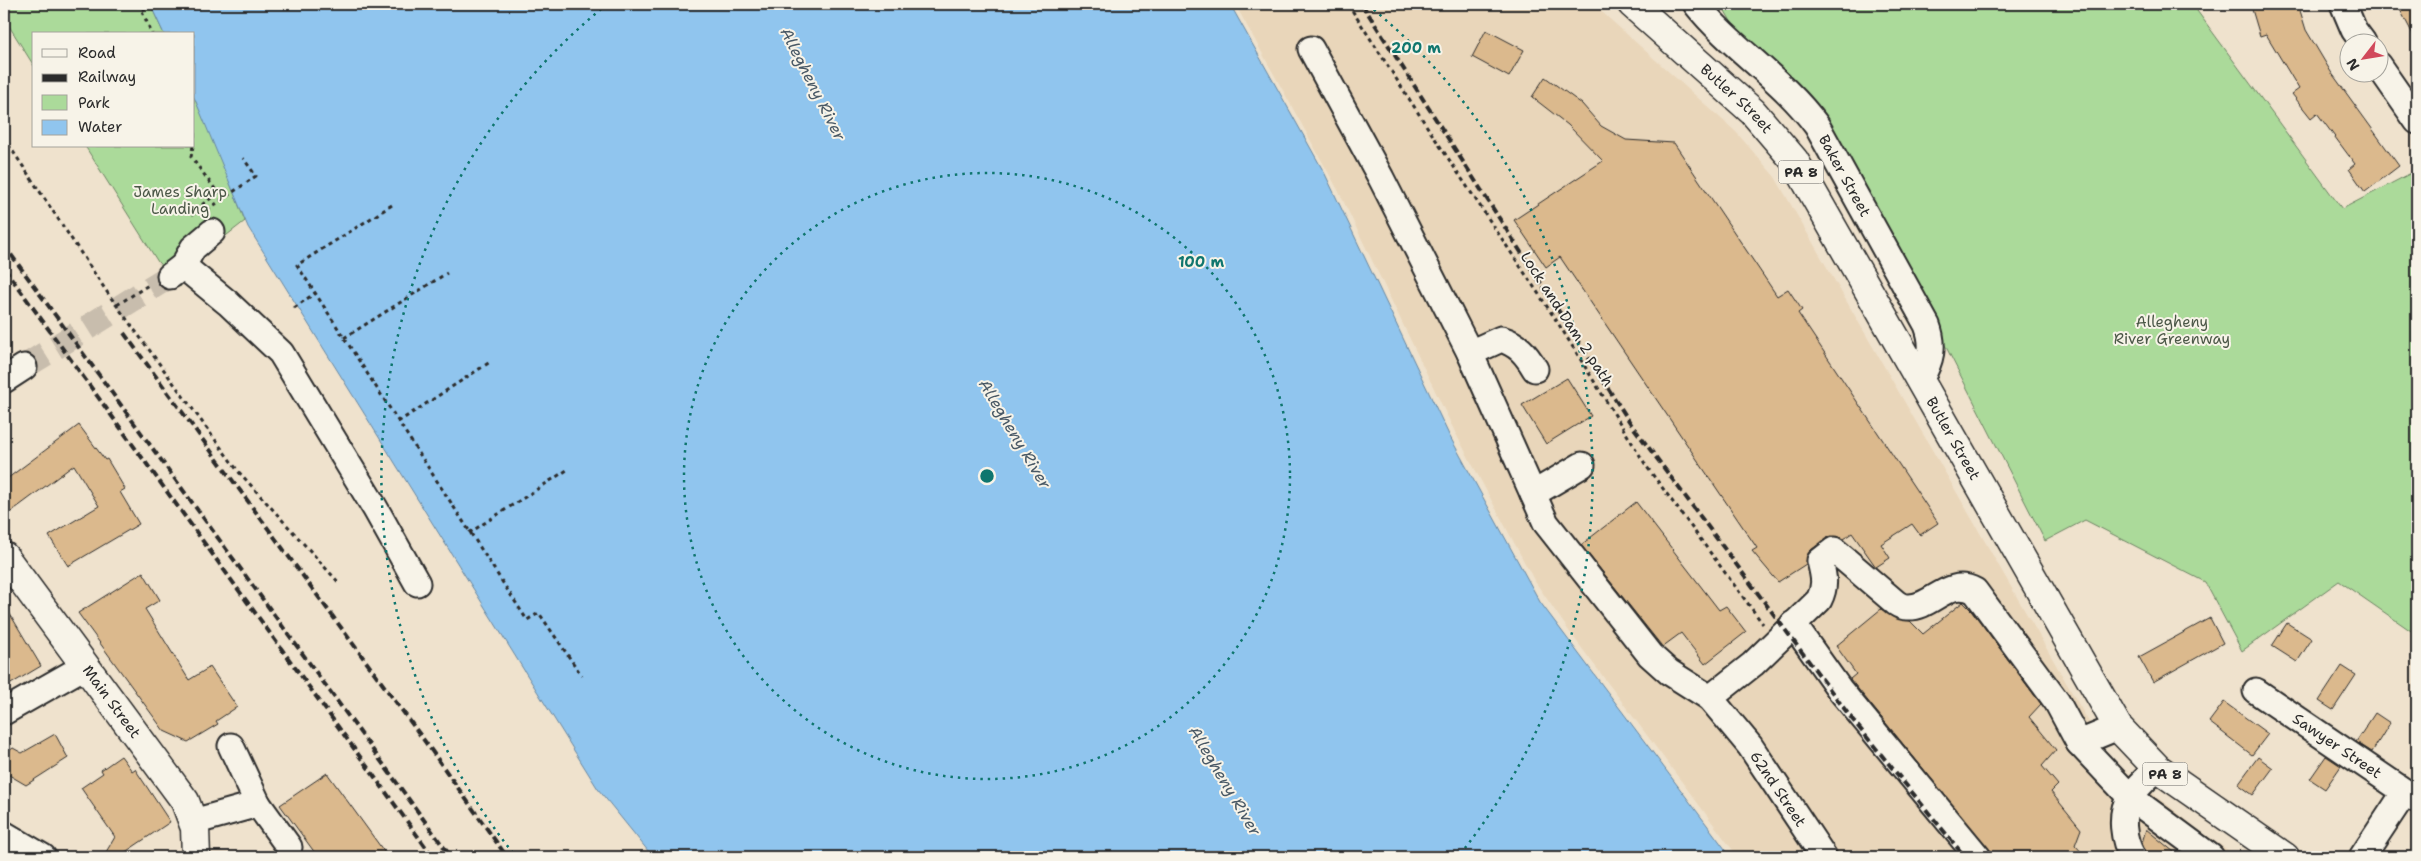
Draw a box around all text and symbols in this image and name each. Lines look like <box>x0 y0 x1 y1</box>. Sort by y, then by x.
water label: Allegheny River <box>775 24 851 144</box>
legend <box>32 32 195 148</box>
north arrow <box>2338 32 2388 82</box>
text: 200 m <box>1391 38 1441 58</box>
text: Road <box>78 43 116 63</box>
text: N <box>2342 55 2363 74</box>
street label: Butler Street <box>1696 60 1777 138</box>
text: Railway <box>78 67 136 87</box>
text: Park <box>78 93 110 113</box>
text: Water <box>78 117 122 137</box>
street label: Baker Street <box>1814 131 1875 220</box>
road number: PA 8 <box>1778 160 1824 183</box>
park label: James Sharp Landing <box>133 182 227 219</box>
street label: Lock and Dam 2 path <box>1516 248 1618 390</box>
text: 100 m <box>1178 252 1224 272</box>
park label: Allegheny River Greenway <box>2114 312 2230 349</box>
water label: Allegheny River <box>974 375 1056 493</box>
street label: Butler Street <box>1921 393 1985 484</box>
centre of rings <box>978 467 996 485</box>
street label: Main Street <box>78 661 145 742</box>
street label: Sawyer Street <box>2289 709 2386 783</box>
water label: Allegheny River <box>1184 722 1266 840</box>
street label: 62nd Street <box>1745 747 1811 831</box>
road number: PA 8 <box>2142 762 2188 786</box>

